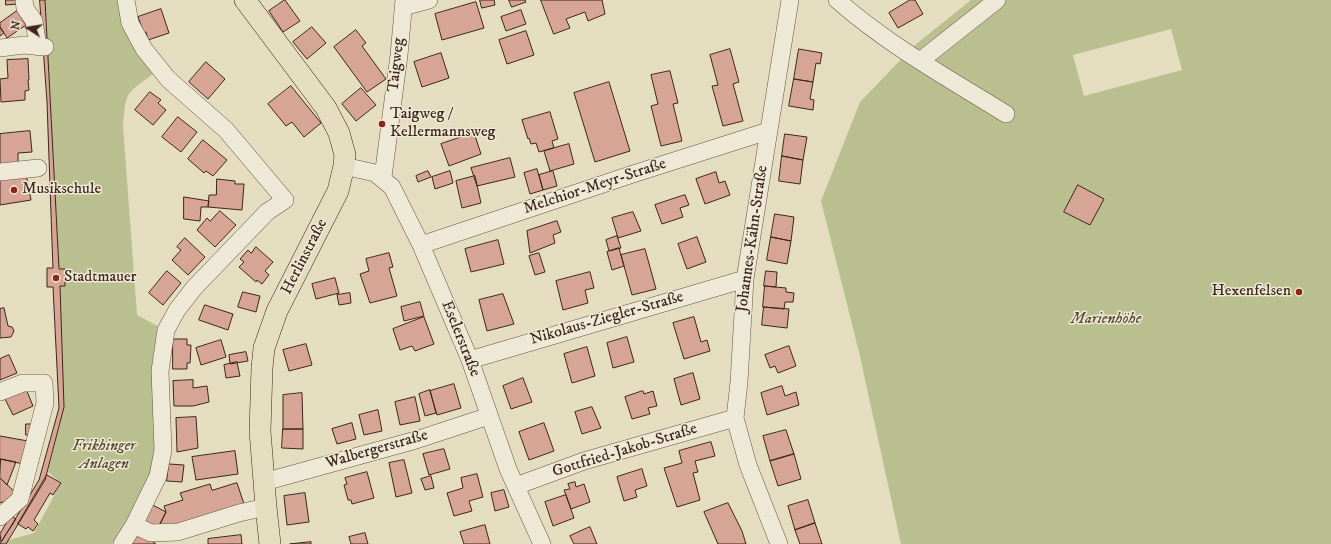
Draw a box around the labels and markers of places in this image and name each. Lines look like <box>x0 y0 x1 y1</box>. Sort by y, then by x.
place label: Taigweg / Kellermannsweg <box>390 105 495 143</box>
marker: Taigweg / Kellermannsweg <box>377 119 387 129</box>
place label: Musikschule <box>22 180 101 200</box>
marker: Musikschule <box>9 185 19 195</box>
place label: Stadtmauer <box>64 268 137 288</box>
marker: Stadtmauer <box>51 273 61 283</box>
place label: Hexenfelsen <box>1212 282 1291 302</box>
marker: Hexenfelsen <box>1294 287 1304 297</box>

